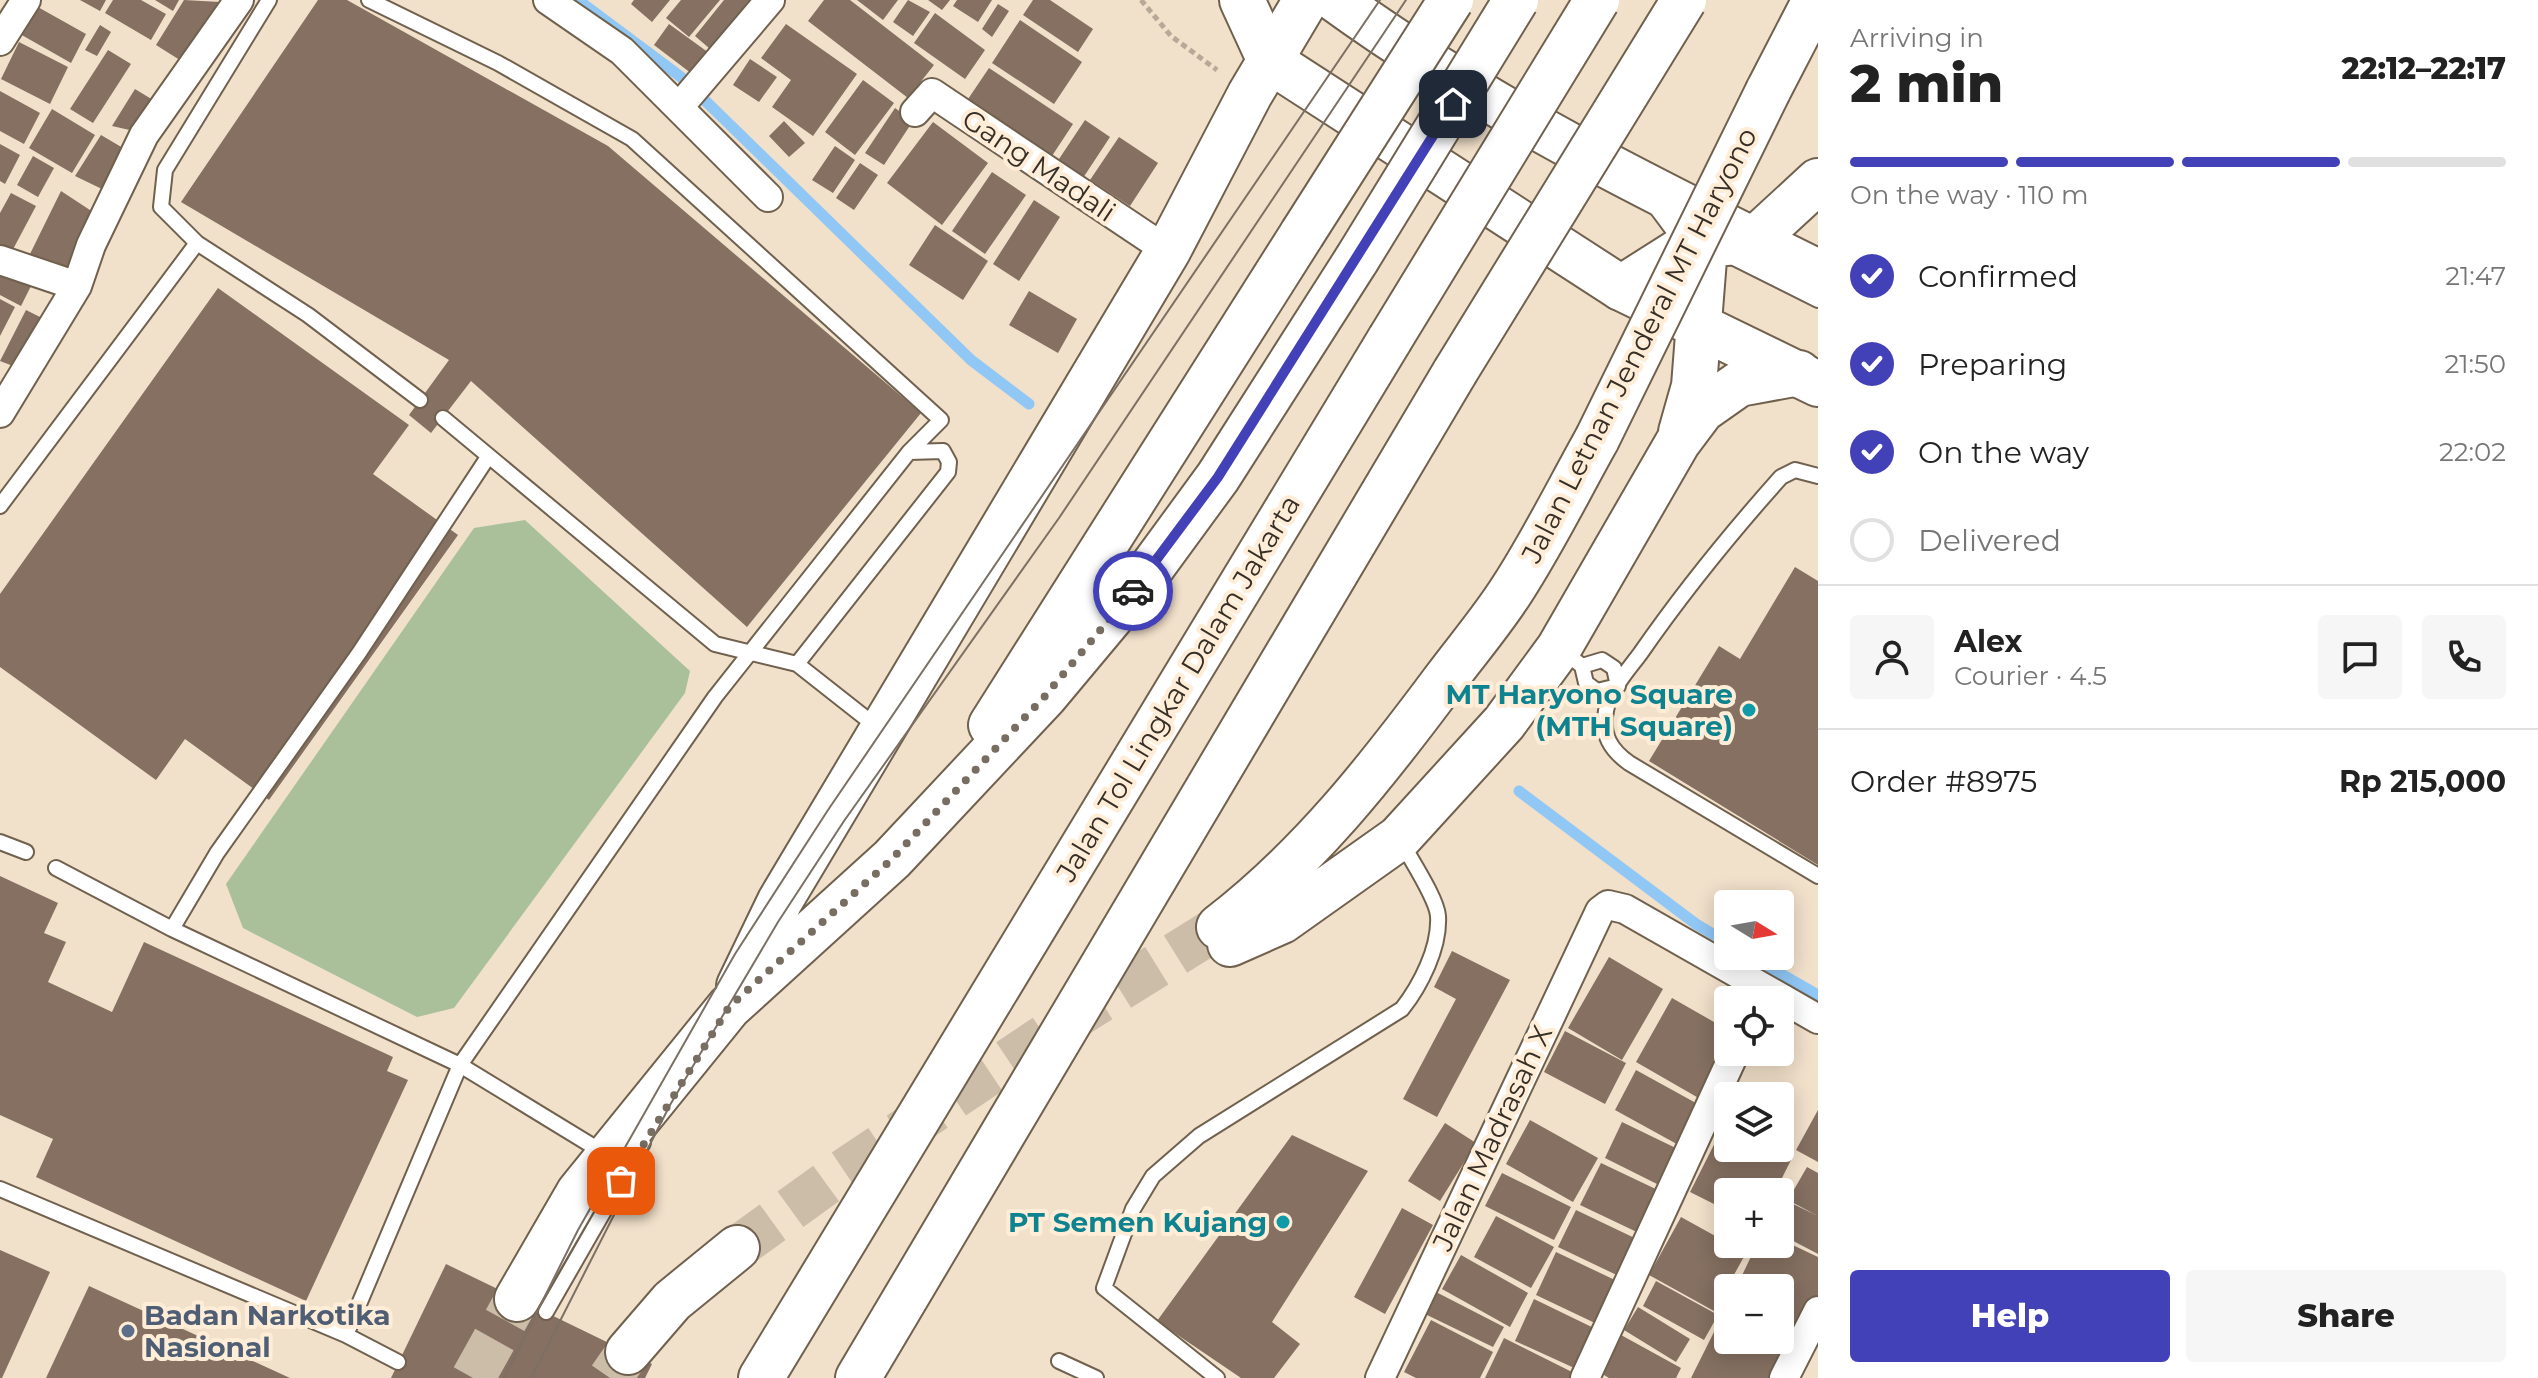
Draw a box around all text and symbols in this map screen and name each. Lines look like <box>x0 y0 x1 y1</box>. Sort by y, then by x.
text: Arriving in <box>1850 22 1984 54</box>
text: 22:12–22:17 <box>2342 50 2506 87</box>
text: 2 min <box>1850 52 2003 115</box>
pin <box>1419 70 1487 138</box>
icon: home <box>1431 82 1475 126</box>
street label: Gang Madali <box>956 101 1122 229</box>
street label: Jalan Letnan Jenderal MT Haryono <box>1514 122 1764 569</box>
text: On the way · 110 m <box>1850 179 2089 211</box>
icon: check <box>1850 254 1894 298</box>
text: Confirmed <box>1918 258 2078 295</box>
text: 21:47 <box>2445 260 2506 292</box>
icon: check <box>1850 342 1894 386</box>
text: Preparing <box>1918 346 2067 383</box>
text: 21:50 <box>2444 348 2506 380</box>
icon: check <box>1850 430 1894 474</box>
text: On the way <box>1918 434 2089 471</box>
text: 22:02 <box>2439 436 2506 468</box>
street label: Jalan Tol Lingkar Dalam Jakarta <box>1048 489 1307 888</box>
text: Delivered <box>1918 522 2061 559</box>
courier <box>1093 551 1173 631</box>
icon: car <box>1111 569 1155 613</box>
button: person <box>1850 615 1934 699</box>
button: chat <box>2318 615 2402 699</box>
button: phone <box>2422 615 2506 699</box>
text: Alex <box>1954 623 2022 660</box>
text: Courier · 4.5 <box>1954 660 2107 692</box>
place label: MT Haryono Square (MTH Square) <box>1445 677 1733 743</box>
marker: MT Haryono Square (MTH Square) <box>1740 701 1758 719</box>
text: Order #8975 <box>1850 763 2037 800</box>
text: Rp 215,000 <box>2339 763 2506 800</box>
north arrow <box>1714 890 1794 970</box>
map controls <box>1714 890 1794 1354</box>
button: locate <box>1714 986 1794 1066</box>
street label: Jalan Madrasah X <box>1424 1020 1559 1257</box>
button: layers <box>1714 1082 1794 1162</box>
pin <box>587 1147 655 1215</box>
icon: bag <box>599 1159 643 1203</box>
button: + <box>1714 1178 1794 1258</box>
place label: PT Semen Kujang <box>1008 1205 1267 1239</box>
marker: PT Semen Kujang <box>1274 1213 1292 1231</box>
button: Help <box>1850 1270 2170 1362</box>
button: Share <box>2186 1270 2506 1362</box>
button: − <box>1714 1274 1794 1354</box>
place label: Badan Narkotika Nasional <box>144 1298 391 1364</box>
marker: Badan Narkotika Nasional <box>119 1322 137 1340</box>

